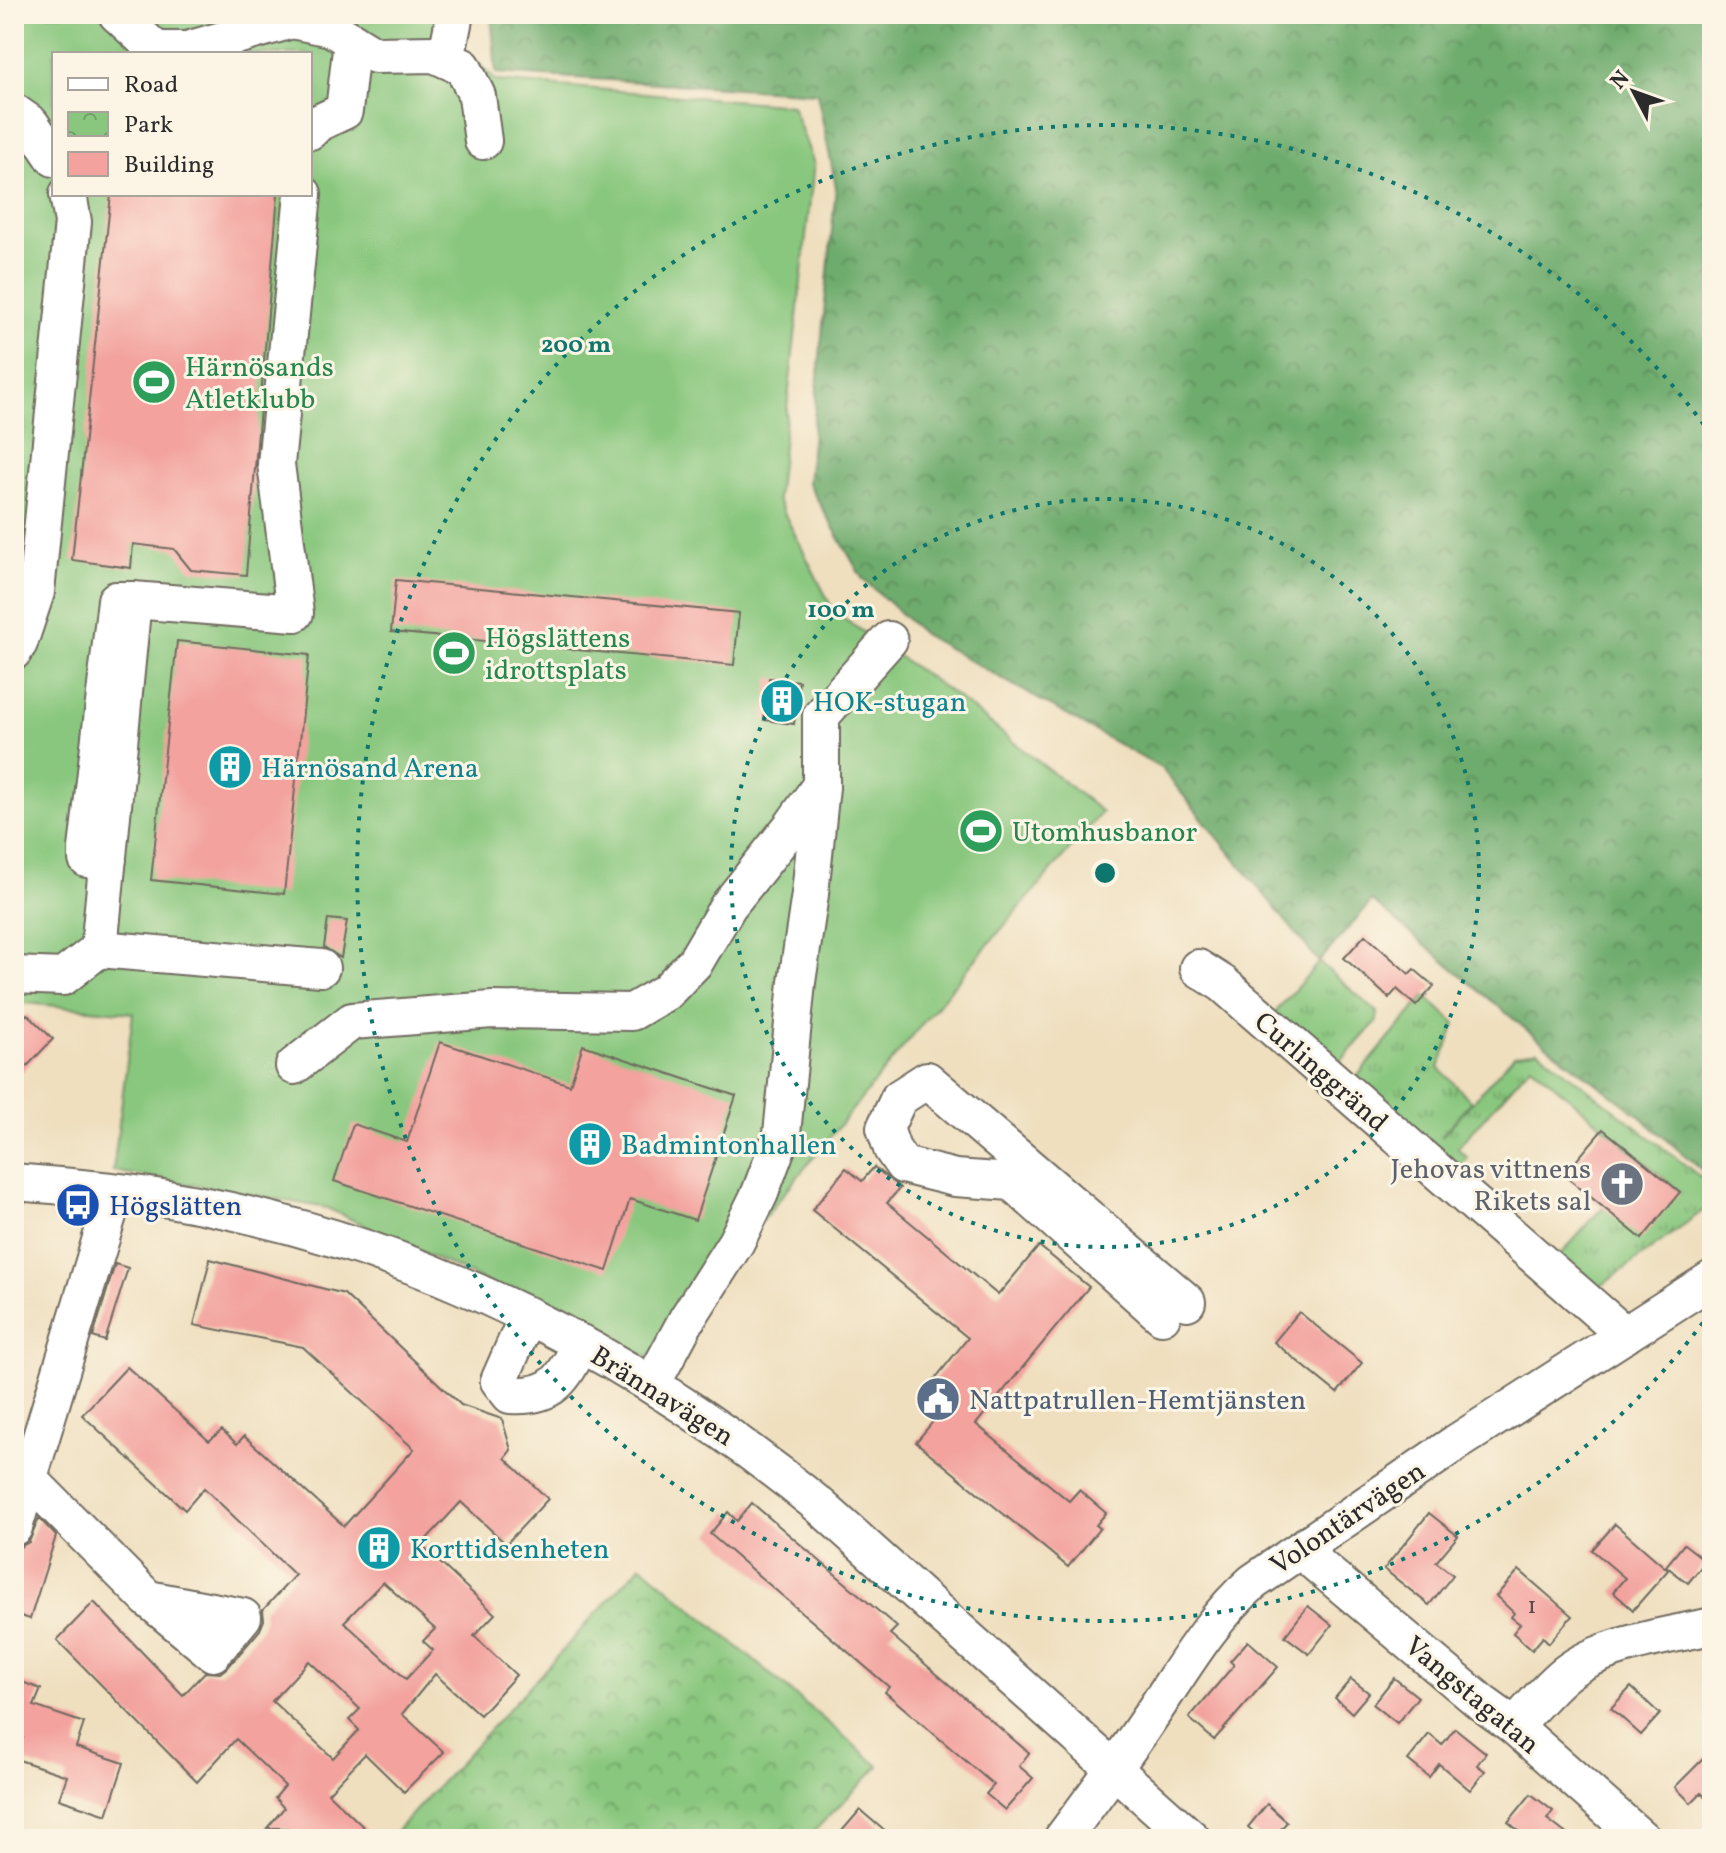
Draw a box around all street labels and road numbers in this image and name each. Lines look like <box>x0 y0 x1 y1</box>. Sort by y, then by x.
street label: Curlinggränd <box>1245 1004 1396 1142</box>
street label: Brännavägen <box>582 1337 741 1457</box>
street label: Volontärvägen <box>1263 1453 1434 1585</box>
street label: Vangstagatan <box>1395 1628 1547 1764</box>

